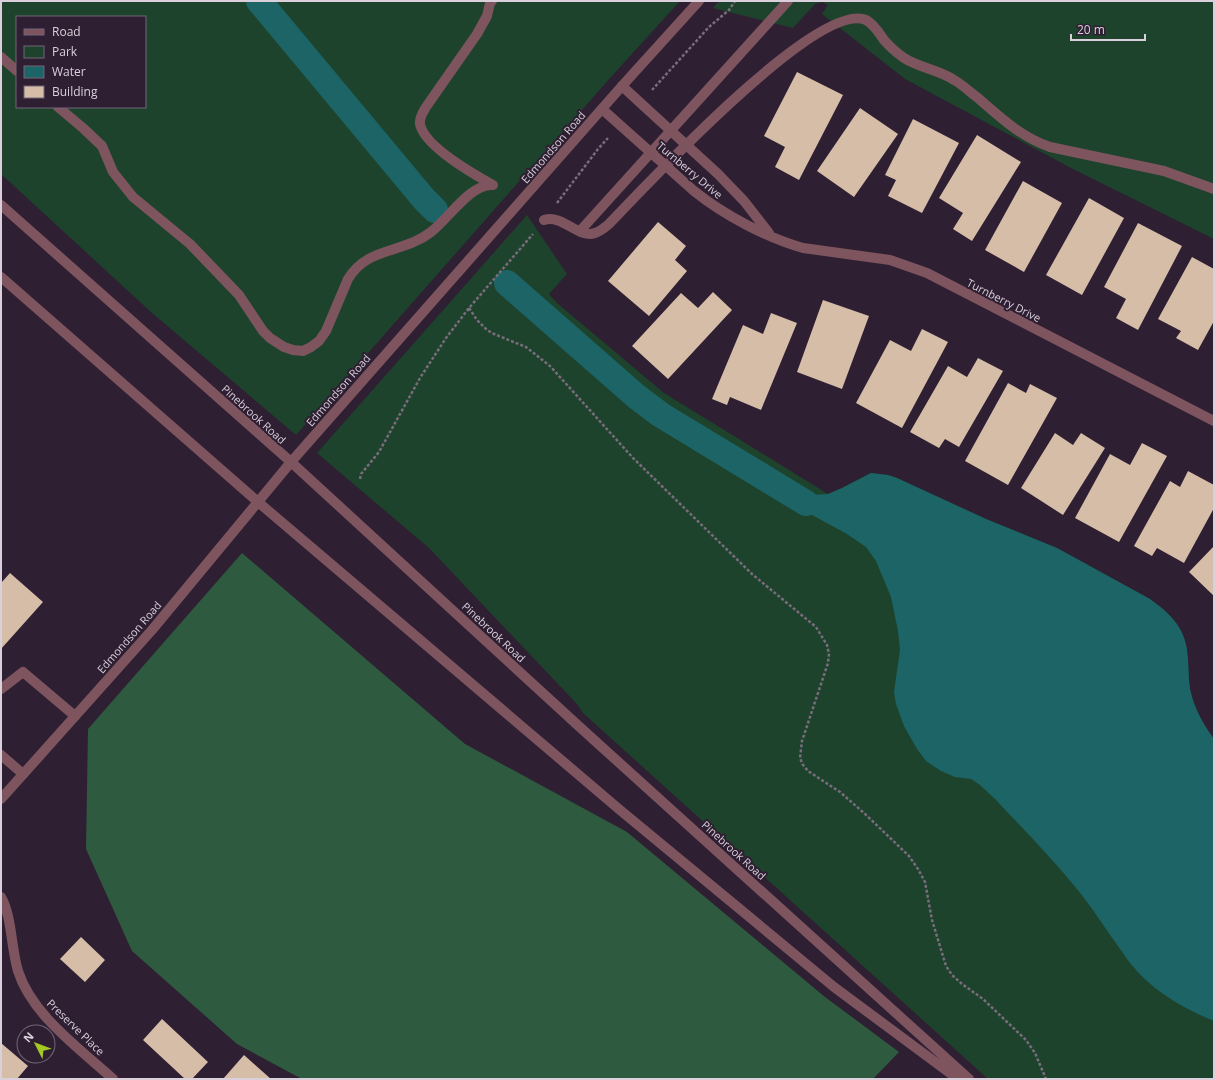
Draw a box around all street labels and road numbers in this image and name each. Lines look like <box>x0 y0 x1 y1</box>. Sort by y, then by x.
street label: Edmondson Road <box>518 108 588 186</box>
street label: Turnberry Drive <box>654 138 726 202</box>
street label: Turnberry Drive <box>964 275 1044 325</box>
street label: Edmondson Road <box>303 351 373 429</box>
street label: Pinebrook Road <box>219 381 289 447</box>
street label: Edmondson Road <box>94 598 164 676</box>
street label: Pinebrook Road <box>459 599 529 665</box>
street label: Pinebrook Road <box>699 817 769 883</box>
street label: Preserve Place <box>44 996 108 1058</box>

